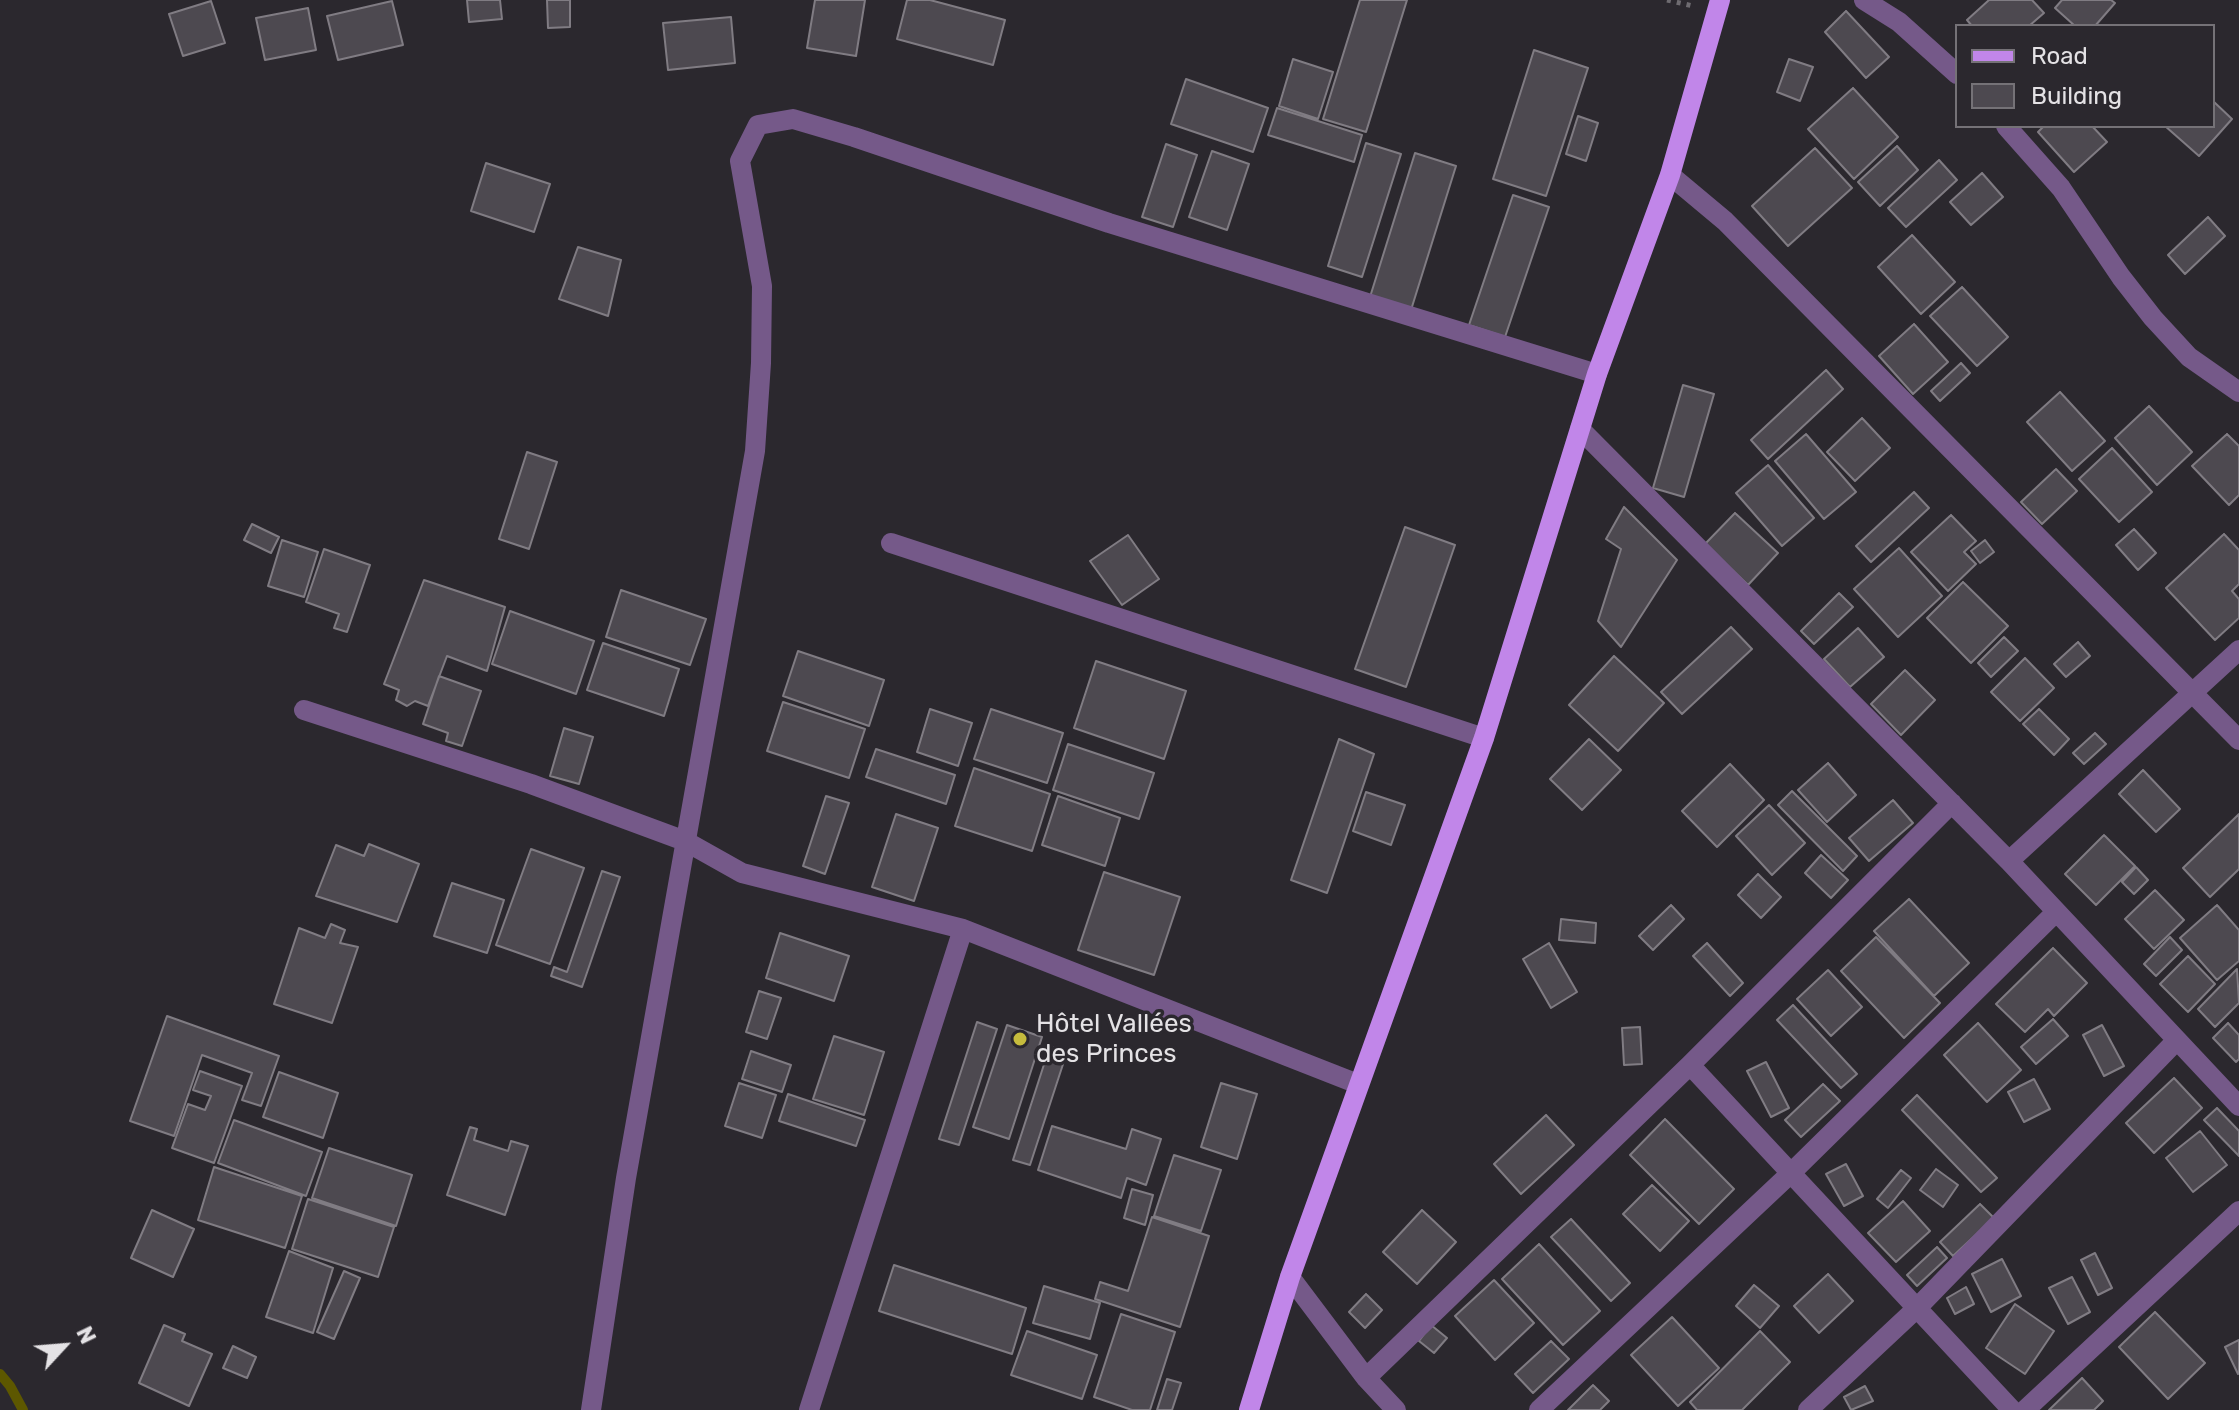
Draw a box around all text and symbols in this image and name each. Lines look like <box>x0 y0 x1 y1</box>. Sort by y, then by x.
legend <box>1955 24 2215 128</box>
text: Road <box>2031 42 2088 70</box>
text: Building <box>2031 82 2122 110</box>
place label: Hôtel Vallées des Princes <box>1036 1008 1192 1070</box>
marker: Hôtel Vallées des Princes <box>1011 1030 1029 1048</box>
north arrow <box>24 1306 104 1386</box>
text: N <box>70 1322 102 1348</box>

